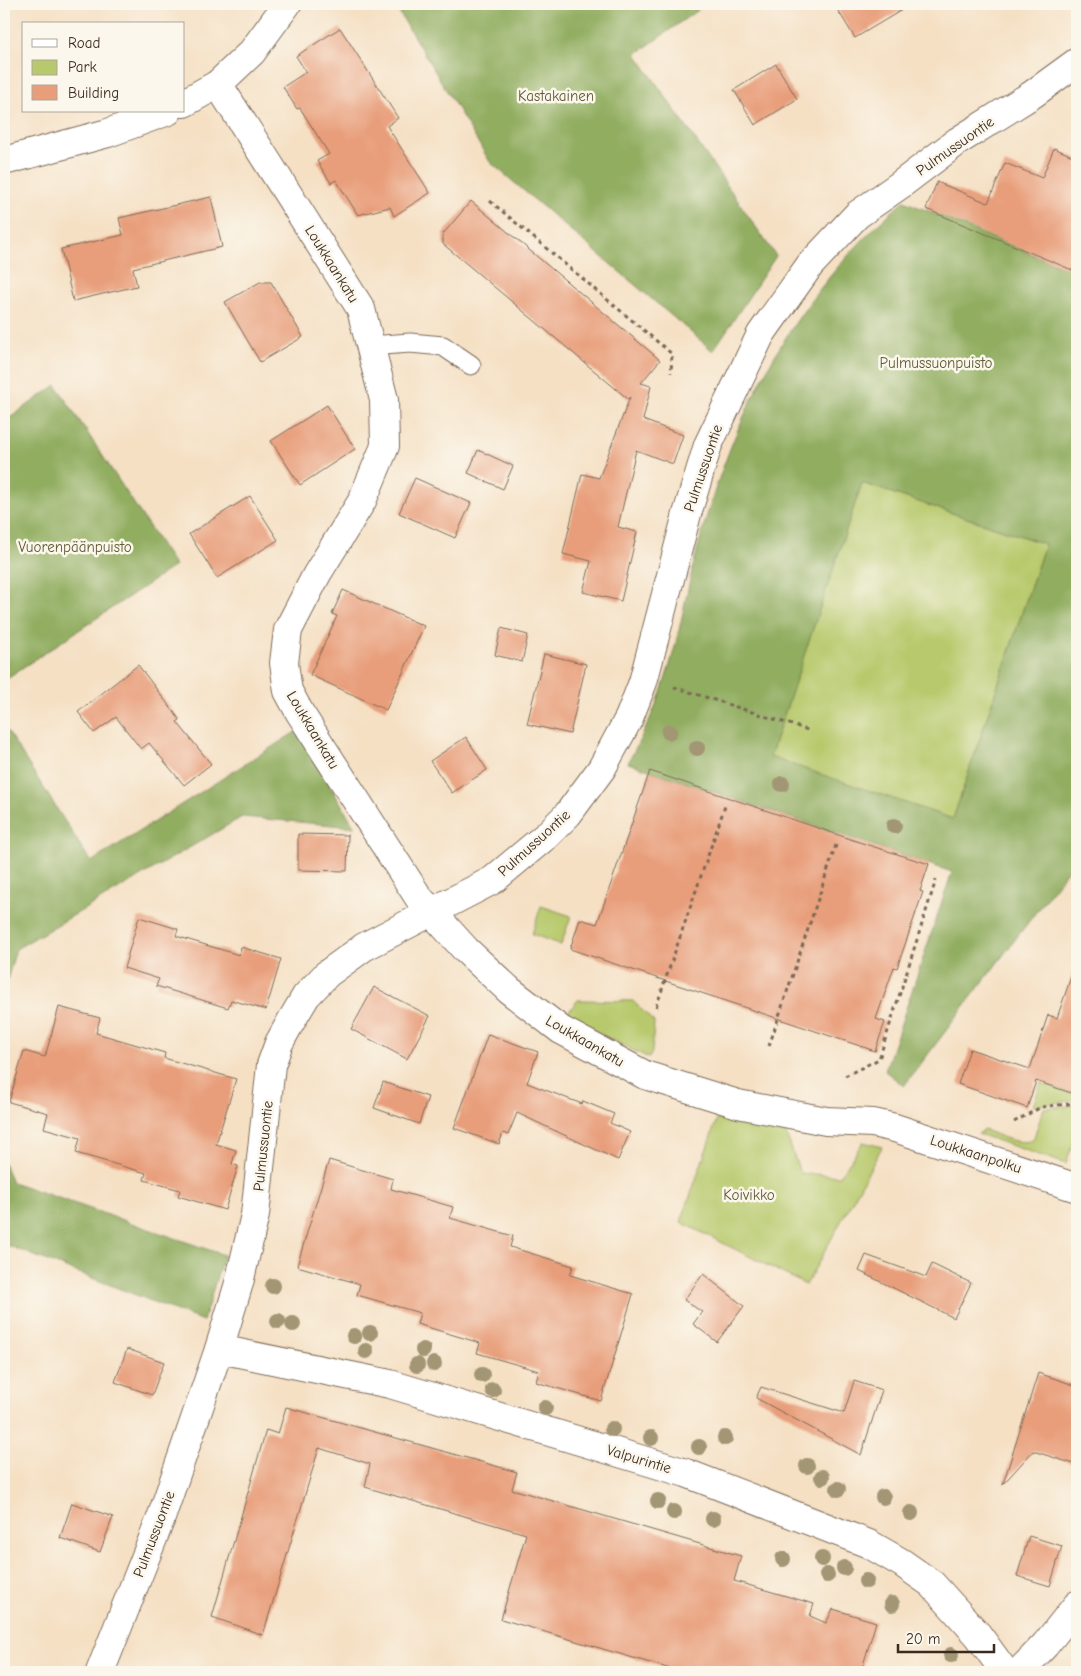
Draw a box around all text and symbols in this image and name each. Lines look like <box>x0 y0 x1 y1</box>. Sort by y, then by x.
legend <box>22 22 185 112</box>
text: Road <box>68 34 100 52</box>
text: Park <box>68 58 97 76</box>
text: Building <box>68 84 119 102</box>
park label: Kastakainen <box>518 87 594 105</box>
street label: Pulmussuontie <box>913 112 998 179</box>
street label: Loukkaankatu <box>301 222 363 306</box>
park label: Pulmussuonpuisto <box>880 354 992 372</box>
street label: Pulmussuontie <box>680 422 726 514</box>
park label: Vuorenpäänpuisto <box>18 538 132 556</box>
street label: Loukkaankatu <box>283 688 343 772</box>
street label: Pulmussuontie <box>494 806 574 880</box>
street label: Loukkaankatu <box>543 1011 627 1071</box>
street label: Pulmussuontie <box>249 1099 277 1192</box>
street label: Loukkaanpolku <box>928 1131 1024 1177</box>
park label: Koivikko <box>723 1186 775 1204</box>
street label: Valpurintie <box>604 1441 674 1477</box>
street label: Pulmussuontie <box>129 1488 179 1580</box>
scale bar <box>898 1621 995 1653</box>
text: 20 m <box>906 1630 940 1648</box>

